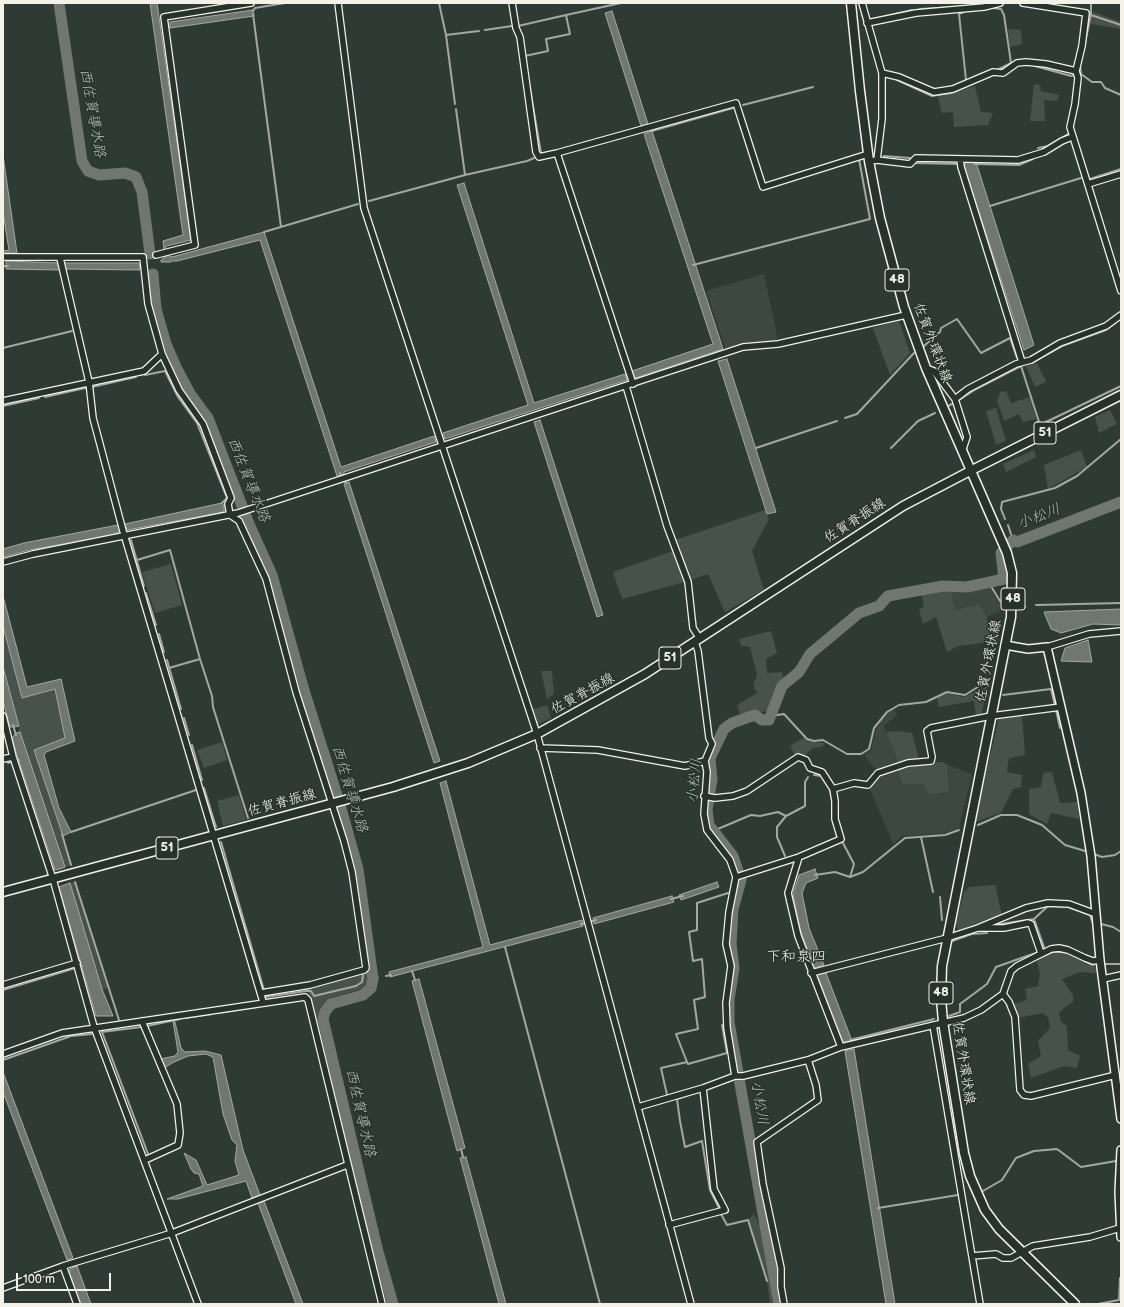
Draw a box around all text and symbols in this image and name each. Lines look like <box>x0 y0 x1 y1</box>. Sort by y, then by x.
water label: 西佐賀導水路 <box>75 67 109 159</box>
road number: 48 <box>885 269 909 291</box>
street label: 佐賀外環状線 <box>909 301 955 385</box>
road number: 51 <box>1034 422 1056 444</box>
water label: 西佐賀導水路 <box>223 435 273 525</box>
street label: 佐賀脊振線 <box>821 495 889 547</box>
water label: 小松川 <box>1015 501 1063 533</box>
road number: 48 <box>1001 588 1025 610</box>
street label: 佐賀外環状線 <box>973 618 1005 704</box>
road number: 51 <box>659 647 681 669</box>
street label: 佐賀脊振線 <box>548 670 618 718</box>
water label: 西佐賀導水路 <box>327 743 371 835</box>
water label: 小松川 <box>684 758 706 804</box>
street label: 佐賀脊振線 <box>246 786 318 820</box>
road number: 51 <box>156 837 178 859</box>
district label: 下和泉四 <box>766 948 826 966</box>
road number: 48 <box>929 982 953 1004</box>
street label: 佐賀外環状線 <box>948 1020 978 1106</box>
water label: 西佐賀導水路 <box>341 1067 379 1159</box>
water label: 小松川 <box>746 1079 772 1127</box>
scale bar <box>18 1265 113 1291</box>
text: 100 m <box>23 1272 55 1287</box>

